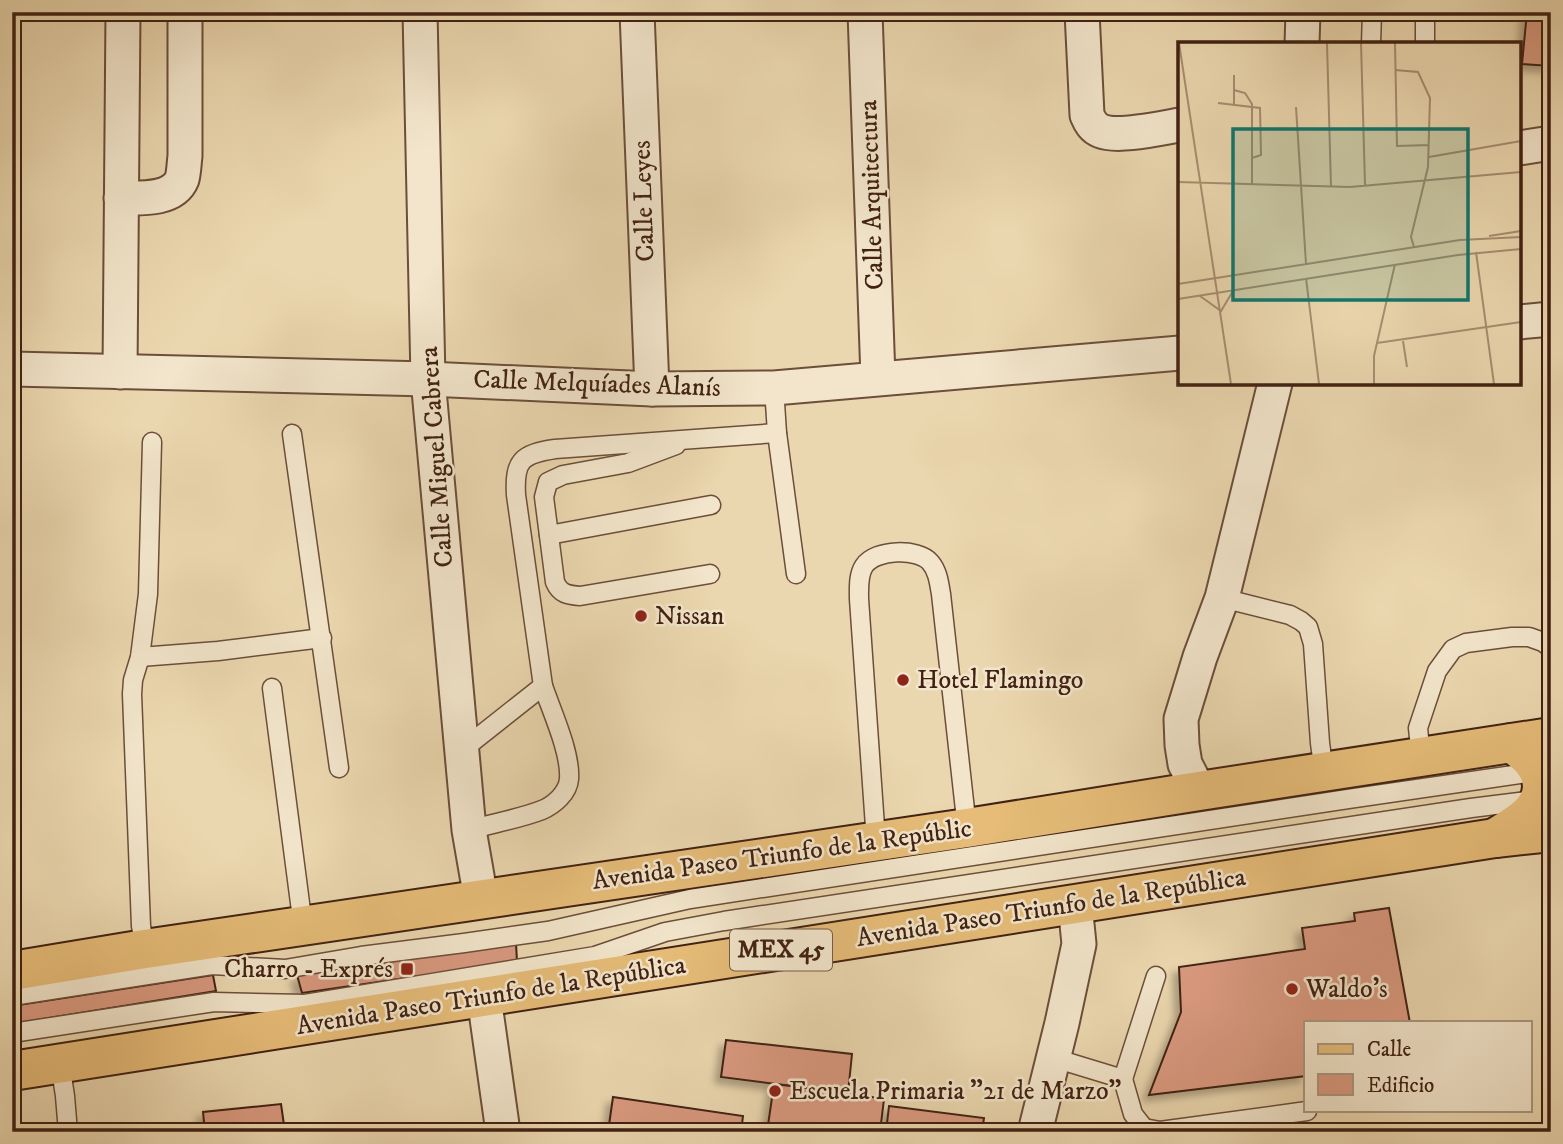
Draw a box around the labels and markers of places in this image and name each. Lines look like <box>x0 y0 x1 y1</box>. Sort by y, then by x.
place label: Nissan <box>655 600 725 633</box>
marker: Nissan <box>633 608 649 624</box>
place label: Hotel Flamingo <box>917 664 1083 697</box>
marker: Hotel Flamingo <box>895 672 911 688</box>
place label: Charro - Exprés <box>224 953 393 986</box>
marker: Charro - Exprés <box>399 961 415 977</box>
place label: Waldo's <box>1305 973 1388 1006</box>
marker: Waldo's <box>1284 981 1300 997</box>
place label: Escuela Primaria "21 de Marzo" <box>789 1075 1122 1108</box>
marker: Escuela Primaria "21 de Marzo" <box>767 1083 783 1099</box>

